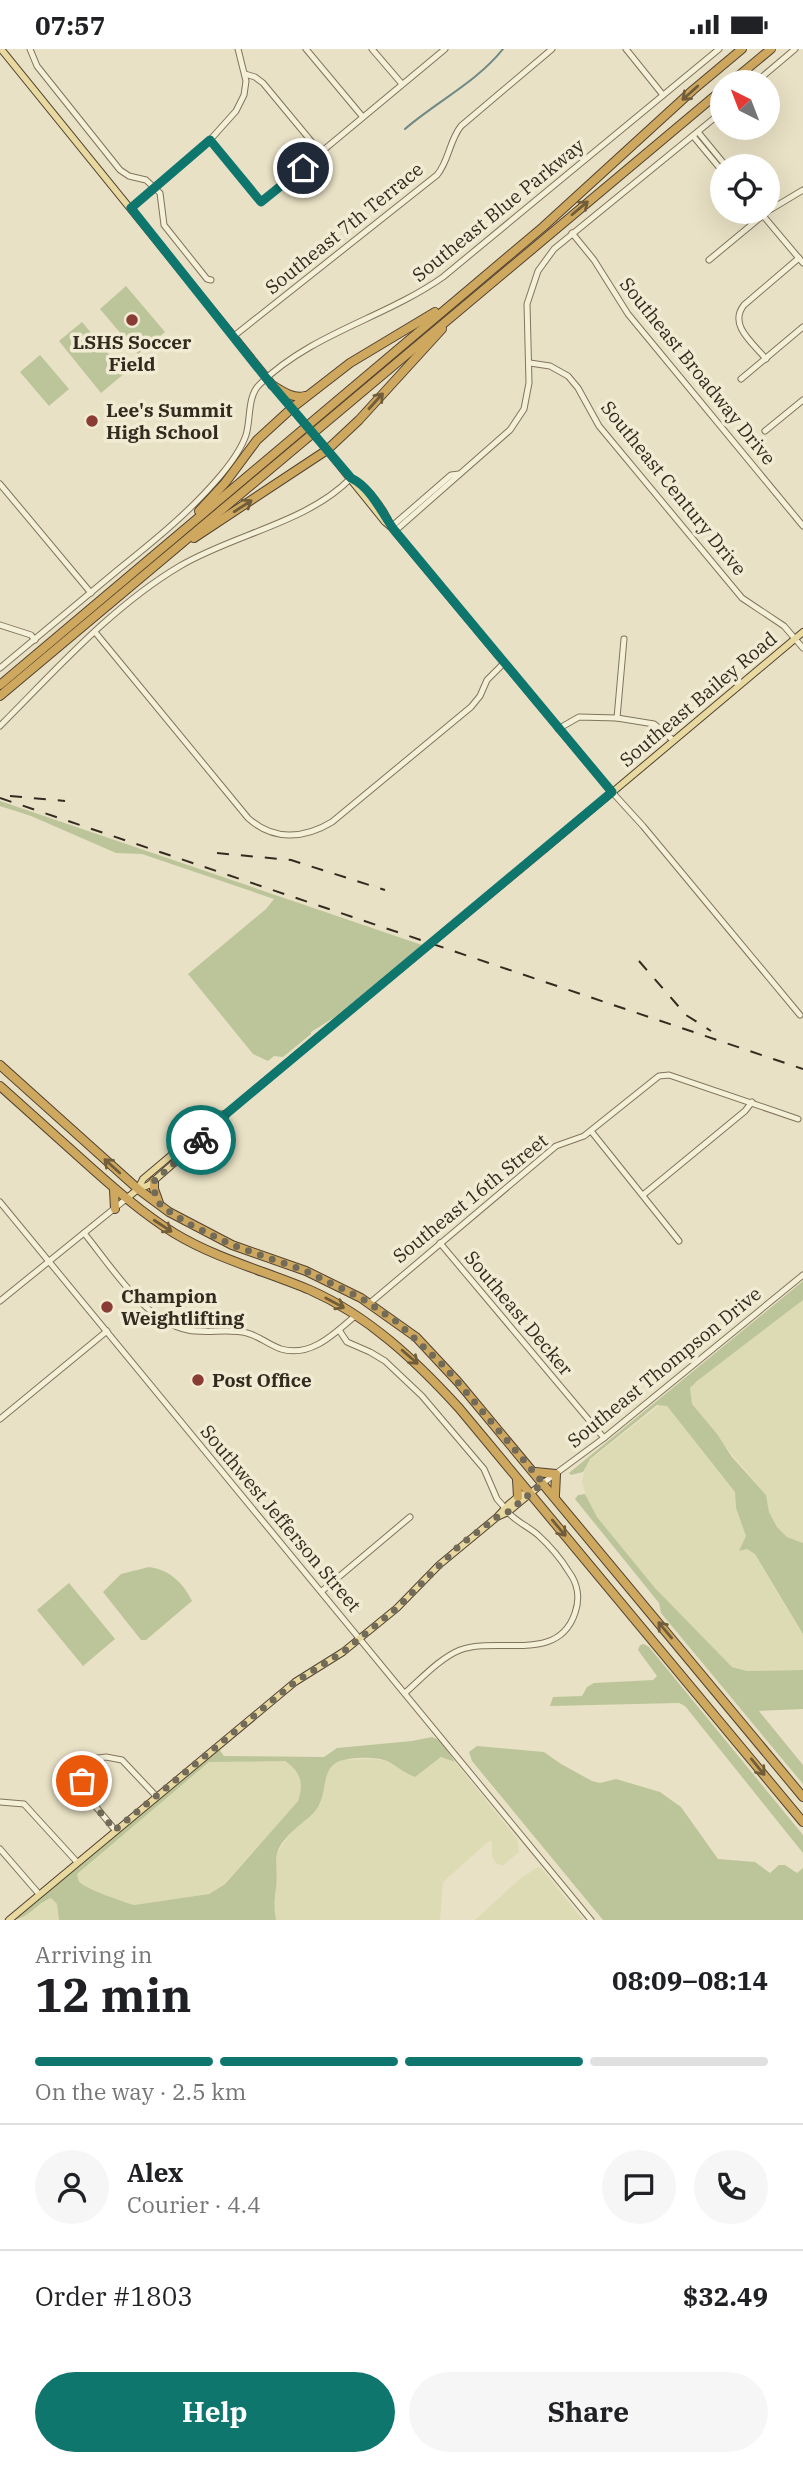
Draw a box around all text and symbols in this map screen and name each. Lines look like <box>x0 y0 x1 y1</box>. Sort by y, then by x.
text: 07:57 <box>35 8 105 42</box>
north arrow <box>710 70 780 140</box>
map controls <box>710 70 780 224</box>
one-way arrow <box>682 85 699 102</box>
street label: Southeast Blue Parkway <box>407 133 590 287</box>
pin <box>273 138 333 198</box>
icon: home <box>284 149 322 187</box>
button: locate <box>710 154 780 224</box>
street label: Southeast 7th Terrace <box>260 157 428 299</box>
one-way arrow <box>570 200 588 216</box>
street label: Southeast Broadway Drive <box>615 272 781 470</box>
marker: LSHS Soccer Field <box>124 312 140 328</box>
place label: LSHS Soccer Field <box>73 330 192 376</box>
one-way arrow <box>367 393 384 410</box>
street label: Southeast Century Drive <box>596 396 752 580</box>
place label: Lee's Summit High School <box>106 398 233 444</box>
marker: Lee's Summit High School <box>84 413 100 429</box>
one-way arrow <box>233 499 253 513</box>
street label: Southeast Bailey Road <box>614 626 782 772</box>
courier <box>166 1105 236 1175</box>
icon: bike <box>182 1121 220 1159</box>
street label: Southeast 16th Street <box>388 1128 553 1268</box>
one-way arrow <box>103 1158 121 1174</box>
one-way arrow <box>153 1219 172 1233</box>
street label: Southeast Decker <box>460 1246 579 1381</box>
street label: Southeast Thompson Drive <box>562 1281 766 1453</box>
place label: Champion Weightlifting <box>121 1284 244 1330</box>
one-way arrow <box>324 1296 344 1310</box>
marker: Champion Weightlifting <box>99 1299 115 1315</box>
one-way arrow <box>401 1349 419 1365</box>
place label: Post Office <box>212 1368 312 1392</box>
marker: Post Office <box>190 1372 206 1388</box>
street label: Southwest Jefferson Street <box>196 1419 367 1617</box>
one-way arrow <box>552 1519 567 1537</box>
one-way arrow <box>658 1621 673 1639</box>
pin <box>52 1751 112 1811</box>
one-way arrow <box>750 1758 766 1776</box>
icon: bag <box>63 1762 101 1800</box>
text: Arriving in <box>35 1939 152 1969</box>
text: 08:09–08:14 <box>612 1963 768 1997</box>
text: 12 min <box>35 1965 191 2025</box>
text: On the way · 2.5 km <box>35 2076 247 2106</box>
button: person <box>35 2150 109 2224</box>
button: chat <box>602 2150 676 2224</box>
button: phone <box>694 2150 768 2224</box>
text: Alex <box>127 2155 183 2189</box>
text: Courier · 4.4 <box>127 2189 261 2219</box>
text: Order #1803 <box>35 2279 193 2313</box>
text: $32.49 <box>683 2279 768 2313</box>
button: Help <box>35 2372 395 2452</box>
button: Share <box>409 2372 768 2452</box>

